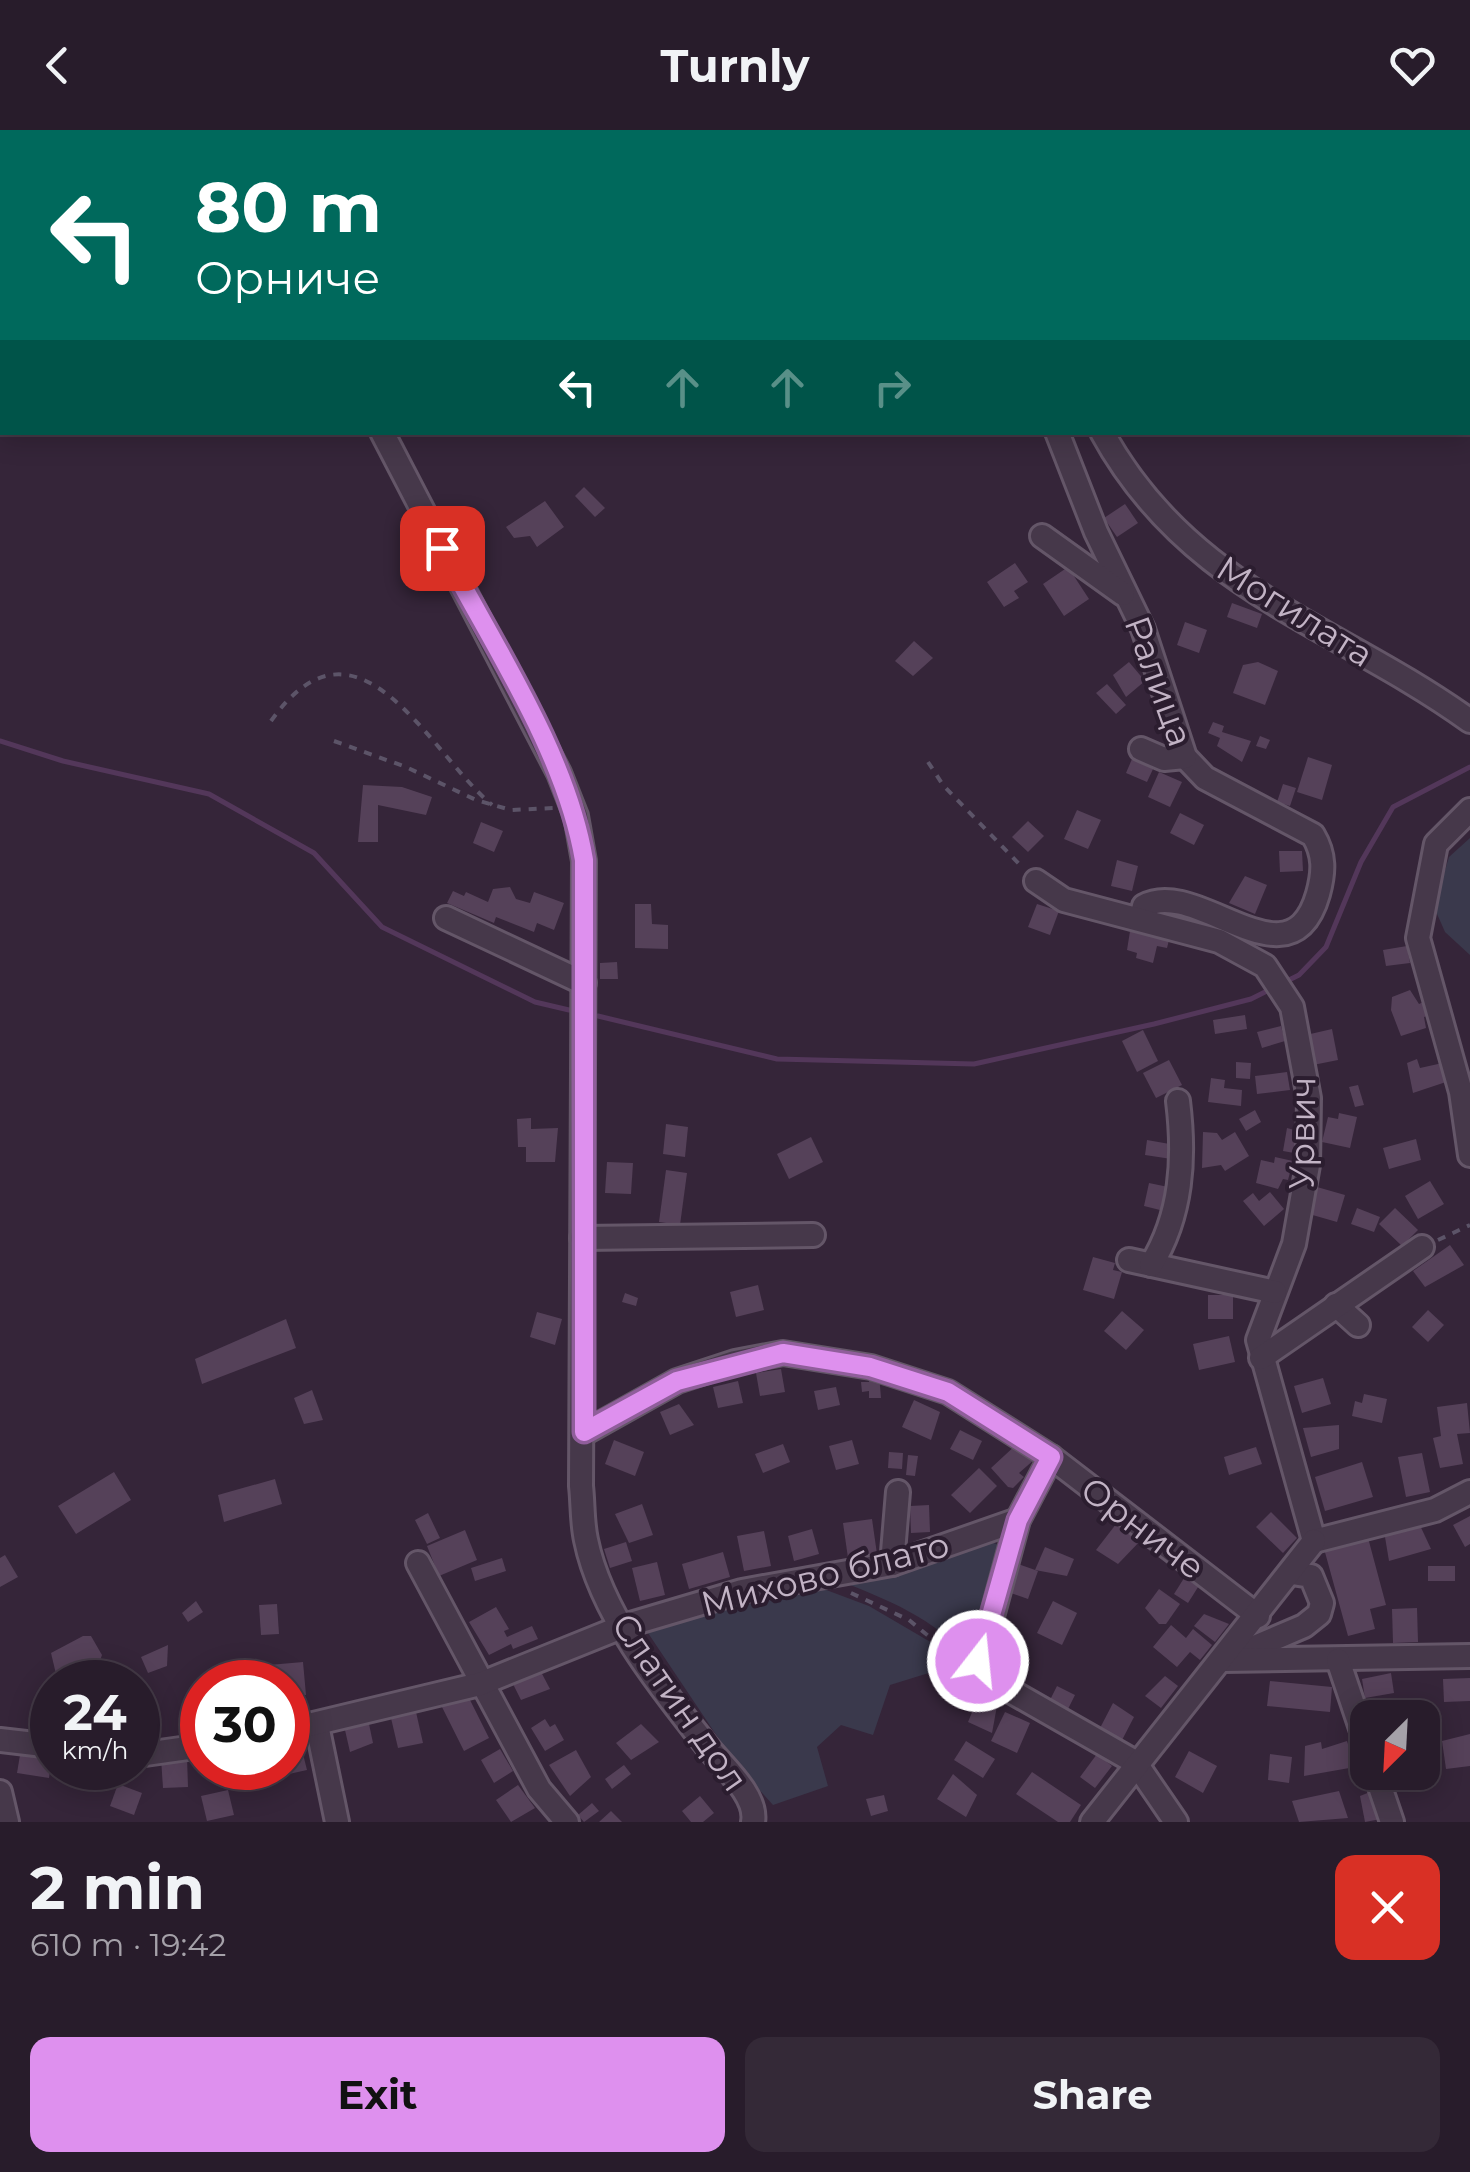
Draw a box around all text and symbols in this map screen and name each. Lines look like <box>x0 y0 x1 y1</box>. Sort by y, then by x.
icon: back <box>30 38 85 93</box>
text: Turnly <box>661 38 809 93</box>
icon: heart <box>1385 38 1440 93</box>
text: 80 m <box>195 164 382 250</box>
icon: left <box>30 170 160 300</box>
text: Орниче <box>195 250 380 305</box>
icon: left <box>550 360 605 415</box>
icon: ahead <box>655 360 710 415</box>
icon: ahead <box>760 360 815 415</box>
icon: right <box>865 360 920 415</box>
pin <box>400 506 485 591</box>
icon: arrive <box>415 521 470 576</box>
street label: Могилата <box>1209 546 1381 676</box>
street label: Ралица <box>1116 610 1202 752</box>
street label: Урвич <box>1280 1076 1324 1190</box>
street label: Орниче <box>1073 1467 1213 1589</box>
street label: Михово блато <box>697 1522 953 1626</box>
street label: Слатин дол <box>603 1605 757 1799</box>
position arrow <box>926 1609 1030 1713</box>
speed limit sign: 30 <box>180 1660 310 1790</box>
text: 24 <box>63 1682 127 1743</box>
north arrow <box>1350 1700 1440 1790</box>
map controls <box>1350 1700 1440 1790</box>
text: km/h <box>62 1735 128 1765</box>
text: 2 min <box>30 1851 205 1924</box>
button: close <box>1335 1855 1440 1960</box>
text: 610 m · 19:42 <box>30 1925 226 1964</box>
button: Exit <box>30 2037 725 2152</box>
button: Share <box>745 2037 1440 2152</box>

